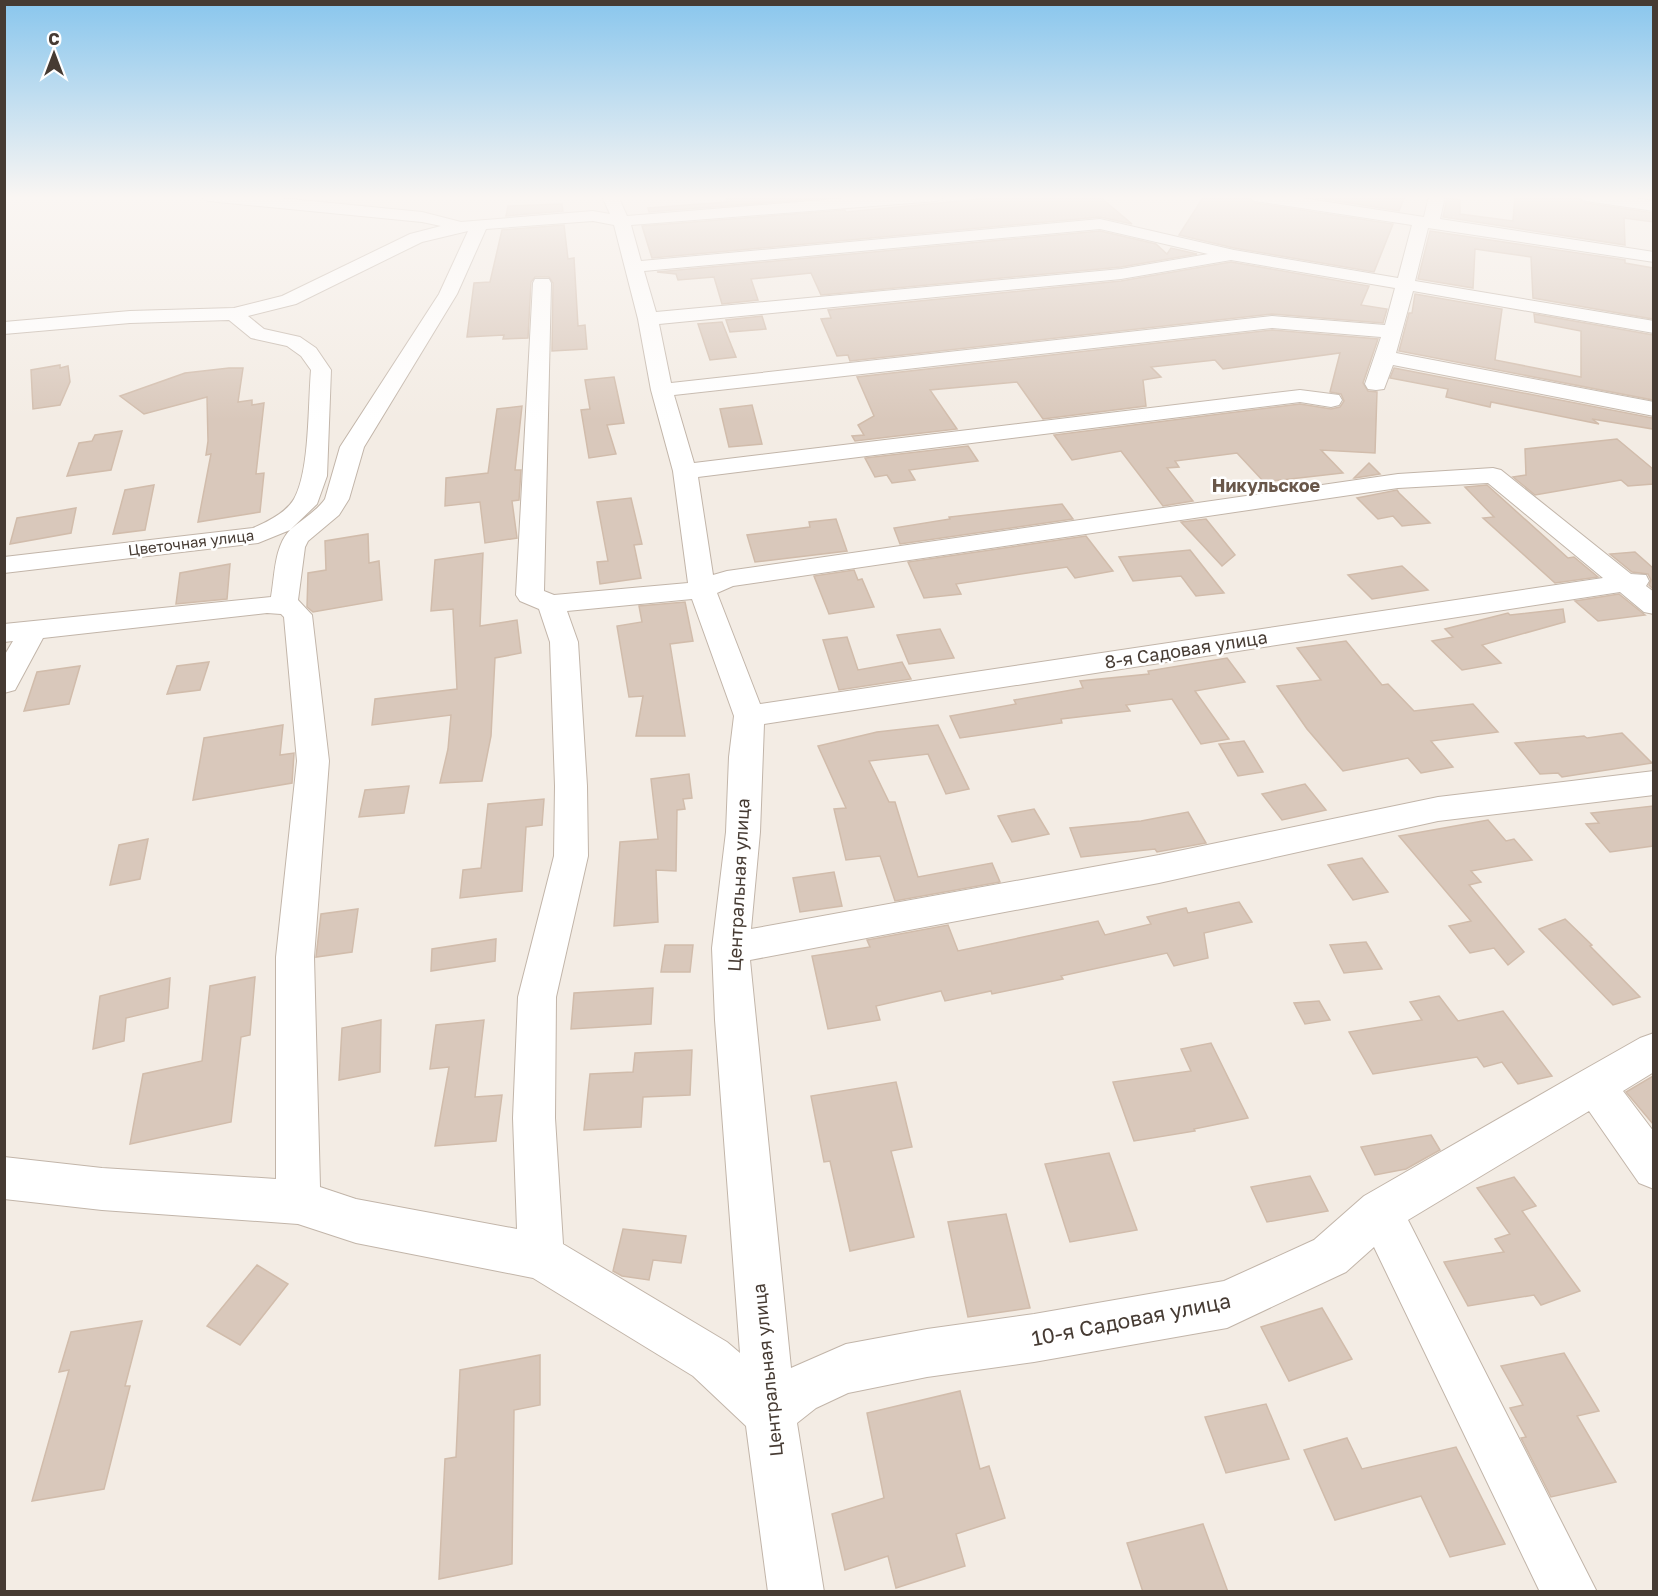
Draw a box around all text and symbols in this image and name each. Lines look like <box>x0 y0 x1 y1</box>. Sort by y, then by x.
north arrow <box>24 24 84 84</box>
text: С <box>48 29 60 49</box>
district label: Никульское <box>1212 474 1321 496</box>
street label: Цветочная улица <box>127 525 255 559</box>
street label: 8-я Садовая улица <box>1103 625 1269 673</box>
street label: Центральная улица <box>722 798 754 972</box>
street label: Центральная улица <box>747 1282 787 1458</box>
street label: 10-я Садовая улица <box>1029 1287 1233 1351</box>

